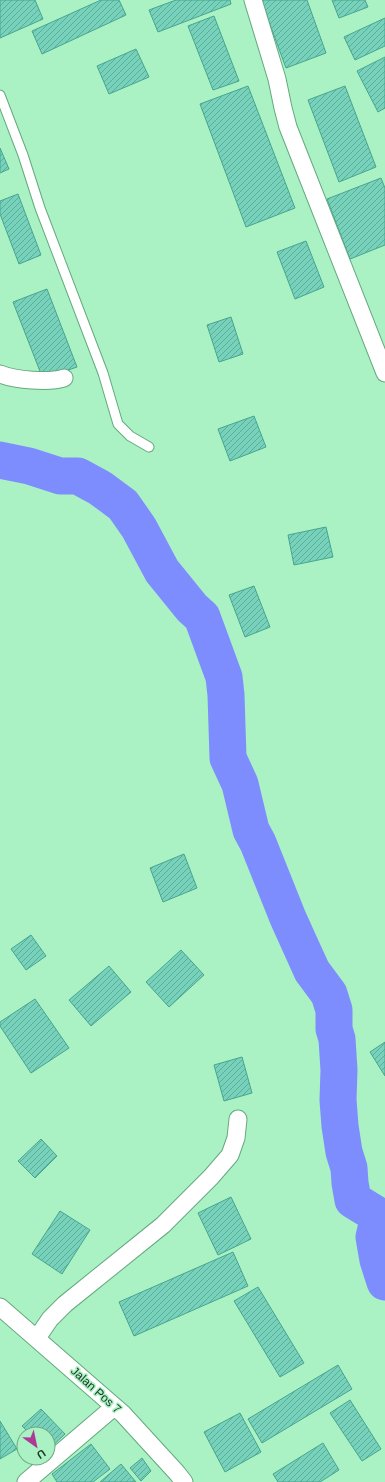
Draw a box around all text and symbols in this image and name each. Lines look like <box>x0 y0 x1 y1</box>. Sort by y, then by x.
street label: Jalan Pos 7 <box>68 1364 124 1416</box>
north arrow <box>16 1426 56 1466</box>
text: U <box>35 1447 48 1462</box>

